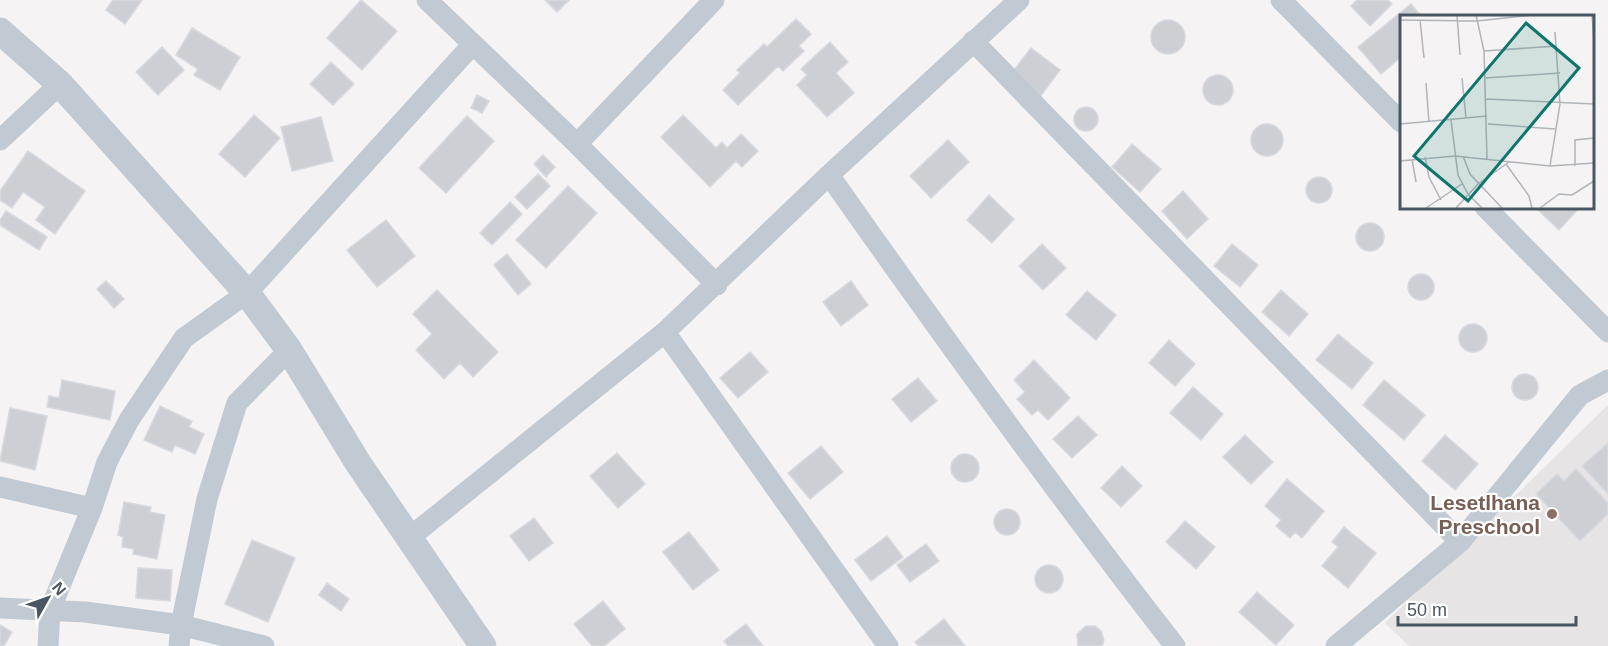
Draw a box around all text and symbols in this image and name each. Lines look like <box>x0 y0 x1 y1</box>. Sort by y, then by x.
inset map <box>1400 15 1593 208</box>
place label: Lesetlhana Preschool <box>1430 491 1540 538</box>
marker: Lesetlhana Preschool <box>1545 507 1559 521</box>
north arrow <box>18 568 78 628</box>
text: N <box>49 579 69 599</box>
scale bar <box>1398 589 1576 627</box>
text: 50 m <box>1407 600 1447 620</box>

